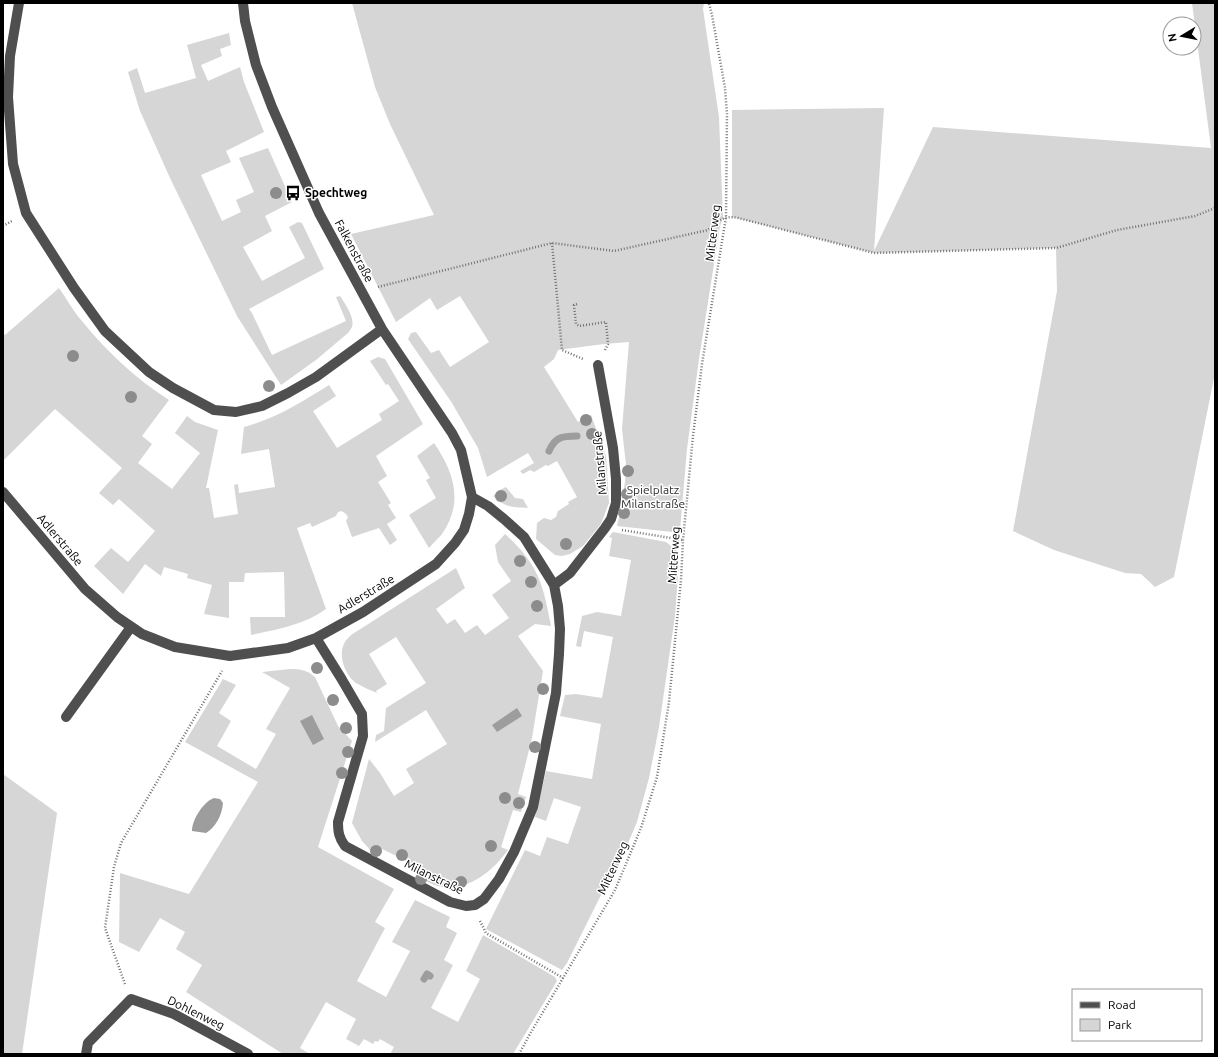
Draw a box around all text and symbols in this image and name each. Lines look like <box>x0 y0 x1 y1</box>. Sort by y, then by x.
north arrow <box>1162 16 1202 56</box>
text: N <box>1166 33 1179 43</box>
bus stop icon: Spechtweg <box>284 184 302 202</box>
place label: Spechtweg <box>305 186 367 199</box>
street label: Mitterweg <box>703 204 722 262</box>
street label: Falkenstraße <box>333 217 376 284</box>
street label: Milanstraße <box>590 431 609 496</box>
park label: Spielplatz Milanstraße <box>621 483 685 510</box>
street label: Adlerstraße <box>35 511 86 568</box>
street label: Mitterweg <box>665 526 682 584</box>
street label: Adlerstraße <box>335 572 396 616</box>
street label: Mitterweg <box>595 839 630 896</box>
street label: Milanstraße <box>403 857 466 896</box>
legend <box>1072 989 1202 1041</box>
street label: Dohlenweg <box>166 993 227 1032</box>
text: Road <box>1108 998 1136 1011</box>
text: Park <box>1108 1018 1132 1031</box>

